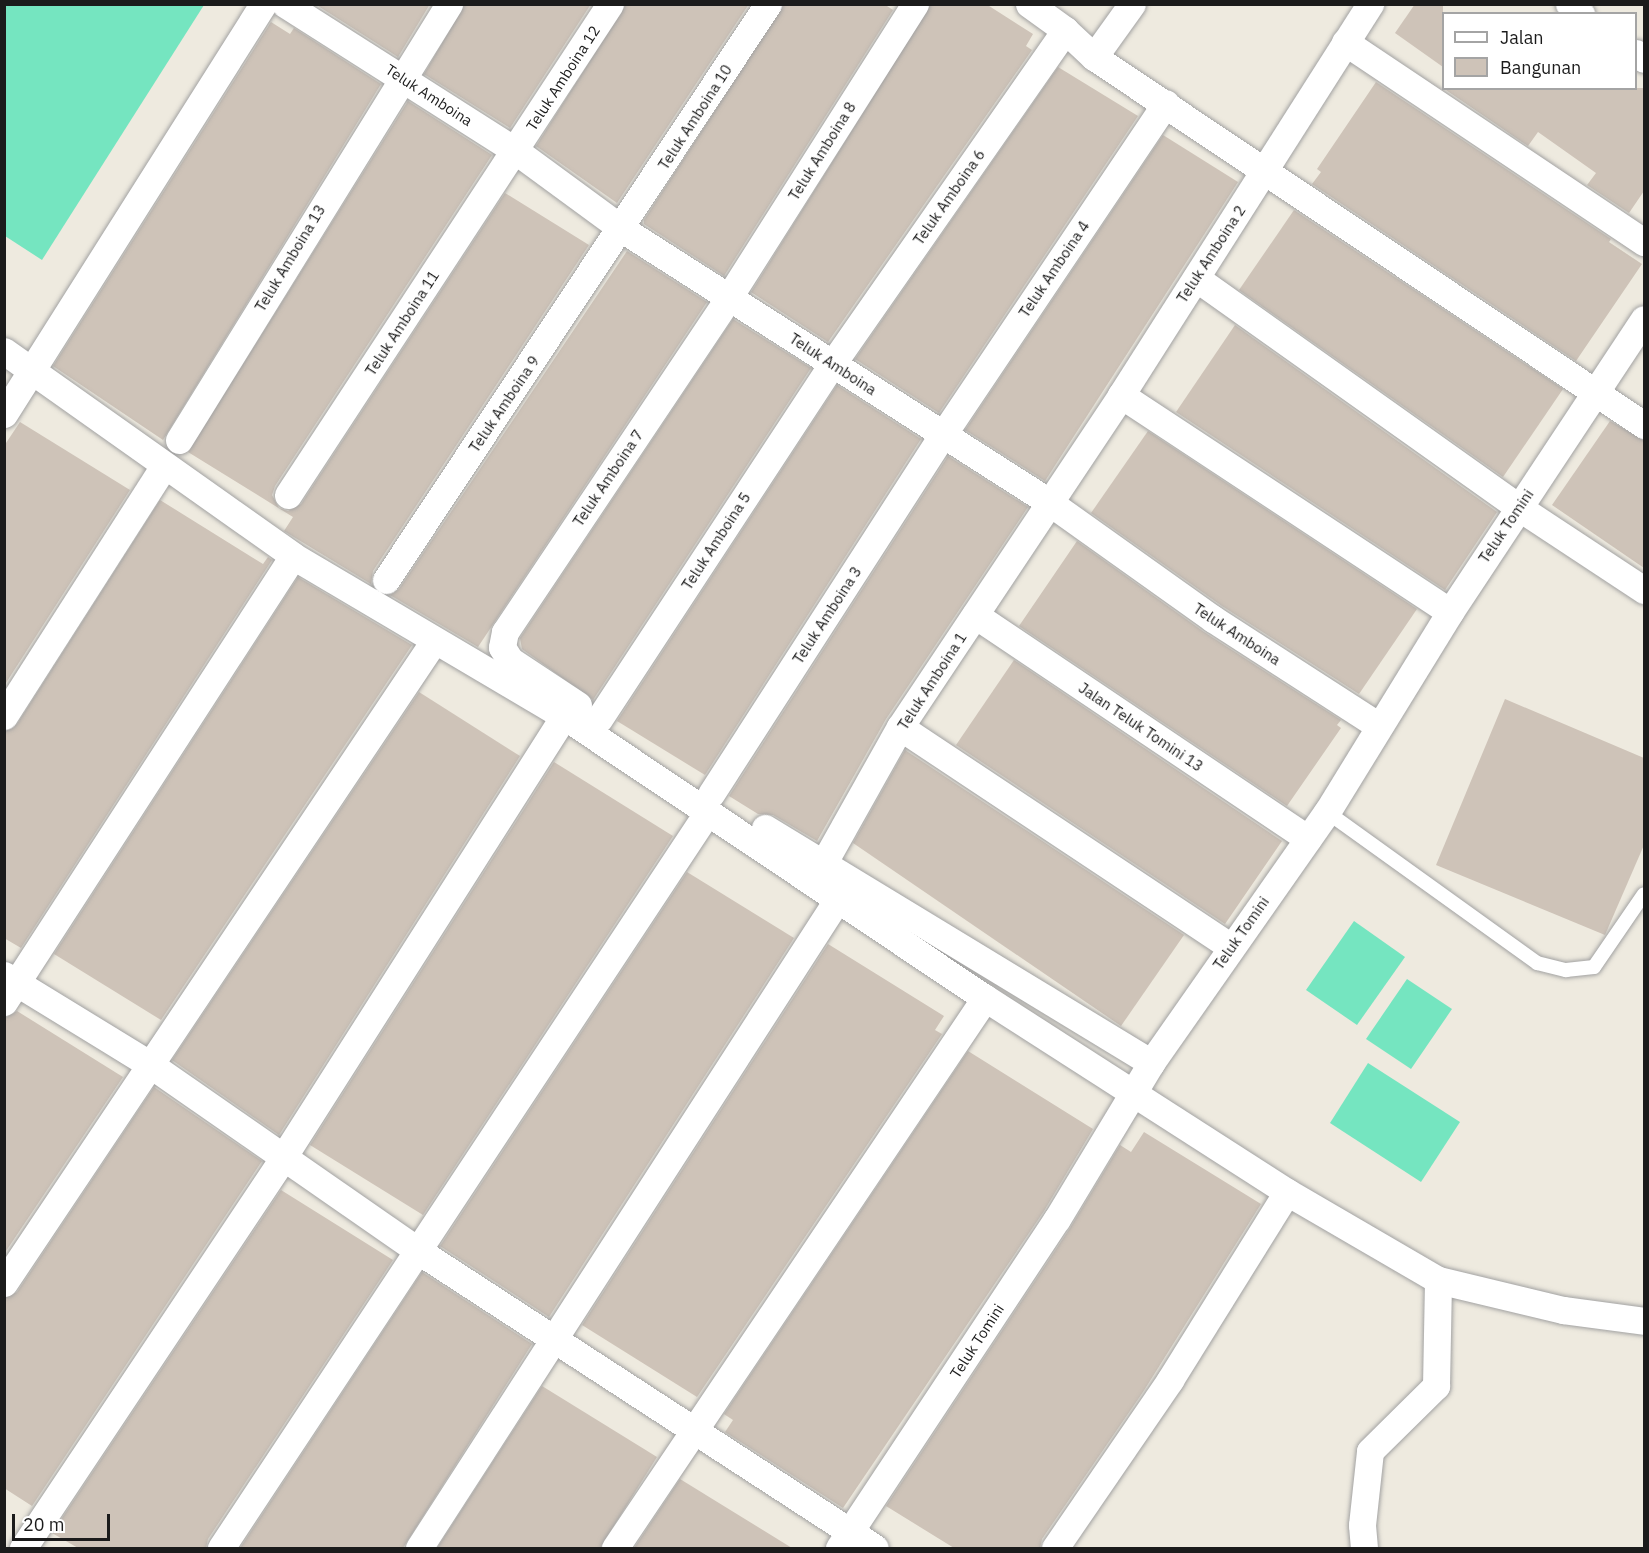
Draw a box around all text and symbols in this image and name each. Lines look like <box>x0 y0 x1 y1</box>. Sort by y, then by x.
legend <box>1442 12 1637 90</box>
street label: Teluk Amboina 12 <box>522 22 604 134</box>
text: Jalan <box>1500 26 1544 49</box>
text: Bangunan <box>1500 56 1581 79</box>
street label: Teluk Amboina <box>382 60 476 130</box>
street label: Teluk Amboina 10 <box>654 61 736 173</box>
street label: Teluk Amboina 8 <box>785 99 859 203</box>
street label: Teluk Amboina 6 <box>909 146 989 248</box>
street label: Teluk Amboina 13 <box>251 201 329 315</box>
street label: Teluk Amboina 2 <box>1173 202 1249 306</box>
street label: Teluk Amboina 4 <box>1015 217 1093 321</box>
street label: Teluk Amboina 11 <box>361 267 443 379</box>
street label: Teluk Amboina <box>786 329 880 399</box>
street label: Teluk Amboina 9 <box>465 352 543 456</box>
street label: Teluk Amboina 7 <box>569 426 647 530</box>
street label: Teluk Tomini <box>1475 486 1537 566</box>
street label: Teluk Amboina 5 <box>678 489 754 593</box>
street label: Teluk Amboina 3 <box>789 563 865 667</box>
street label: Teluk Amboina <box>1190 599 1284 669</box>
street label: Teluk Amboina 1 <box>894 629 970 733</box>
street label: Jalan Teluk Tomini 13 <box>1075 679 1207 775</box>
street label: Teluk Tomini <box>1209 893 1273 973</box>
street label: Teluk Tomini <box>946 1300 1008 1382</box>
scale bar <box>15 1502 112 1540</box>
text: 20 m <box>23 1513 65 1536</box>

